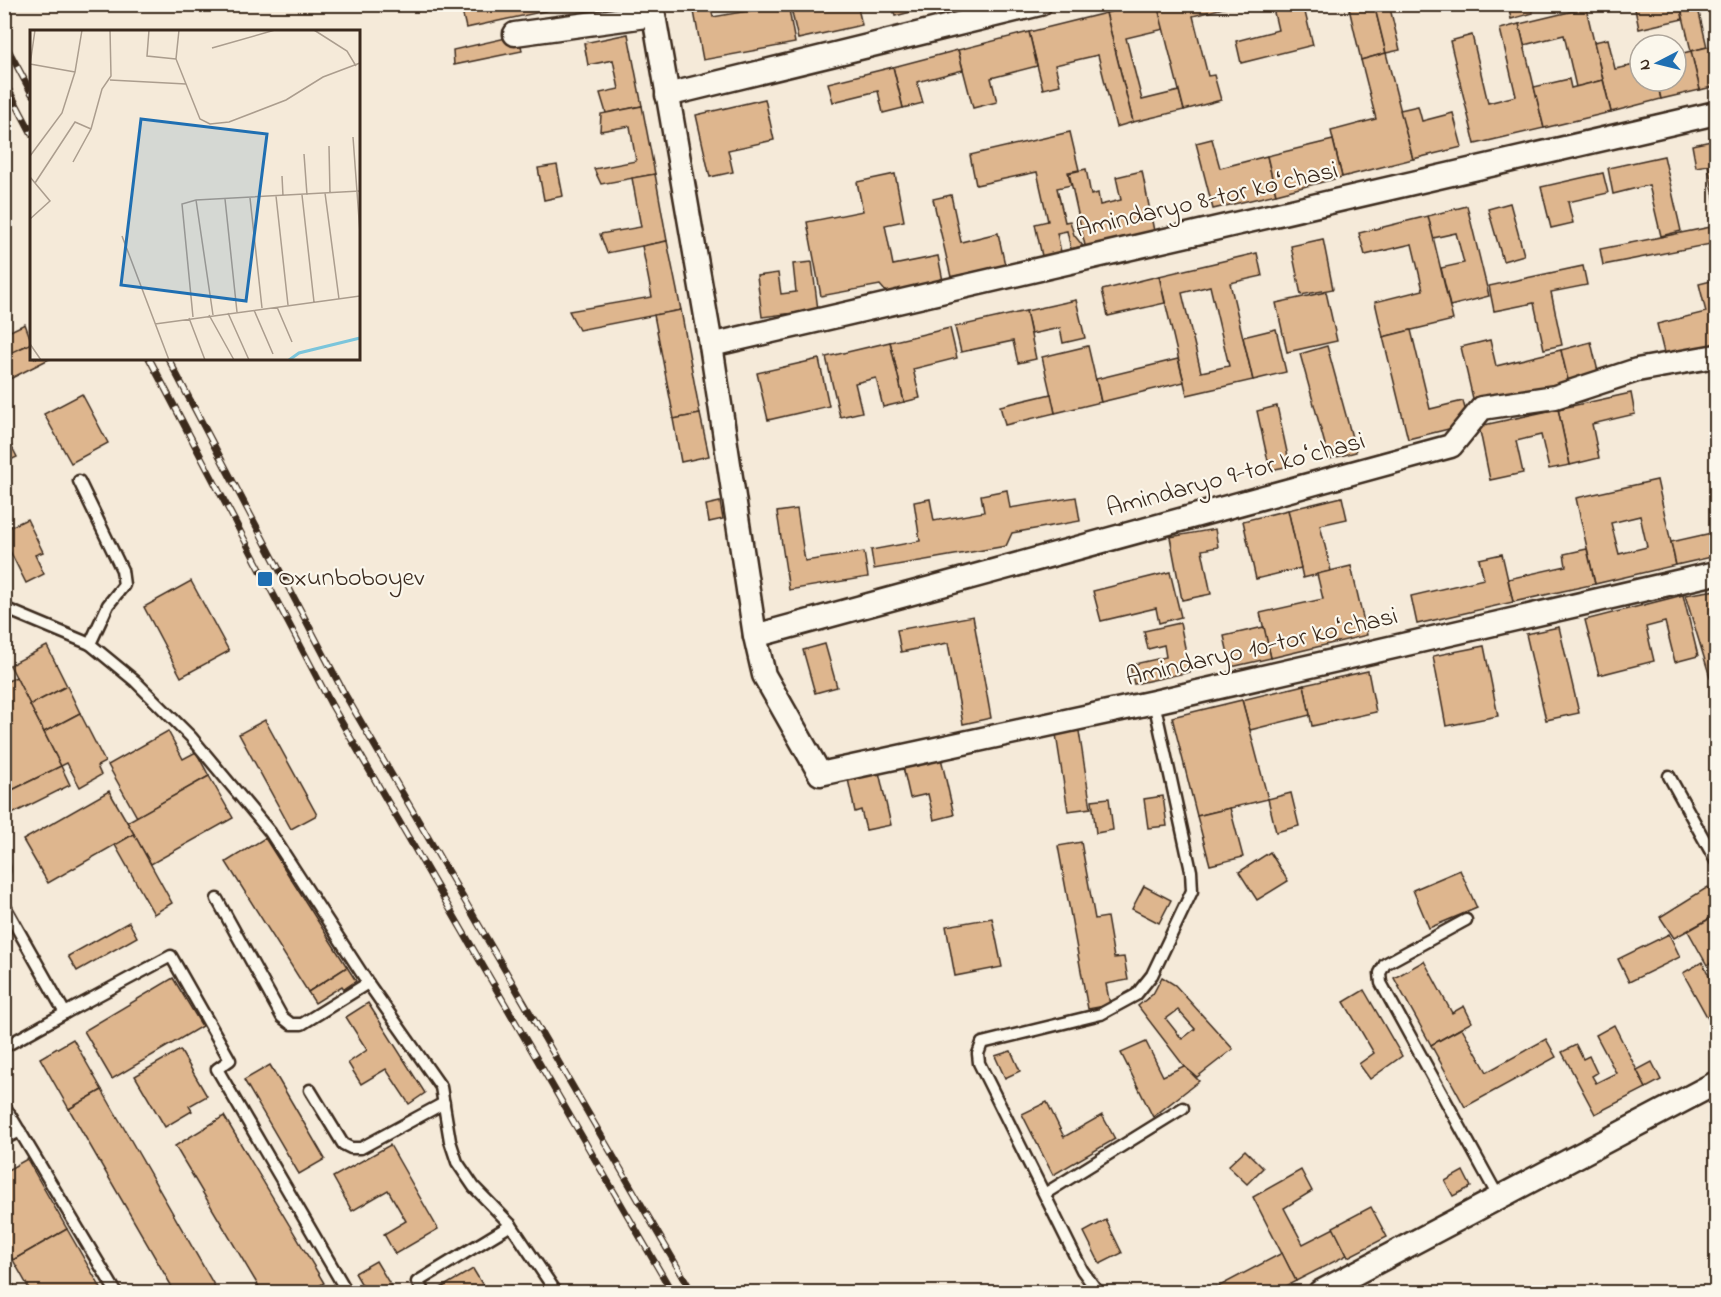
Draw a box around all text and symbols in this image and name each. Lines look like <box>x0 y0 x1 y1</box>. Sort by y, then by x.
inset map <box>30 30 360 360</box>
north arrow <box>1628 33 1688 93</box>
text: N <box>1633 58 1658 71</box>
street label: Amindaryo 8-tor koʻchasi <box>1072 152 1342 250</box>
street label: Amindaryo 9-tor koʻchasi <box>1102 423 1370 529</box>
place label: Oxunboboyev <box>278 560 425 598</box>
marker: Oxunboboyev <box>256 570 274 588</box>
street label: Amindaryo 10-tor koʻchasi <box>1122 598 1402 698</box>

